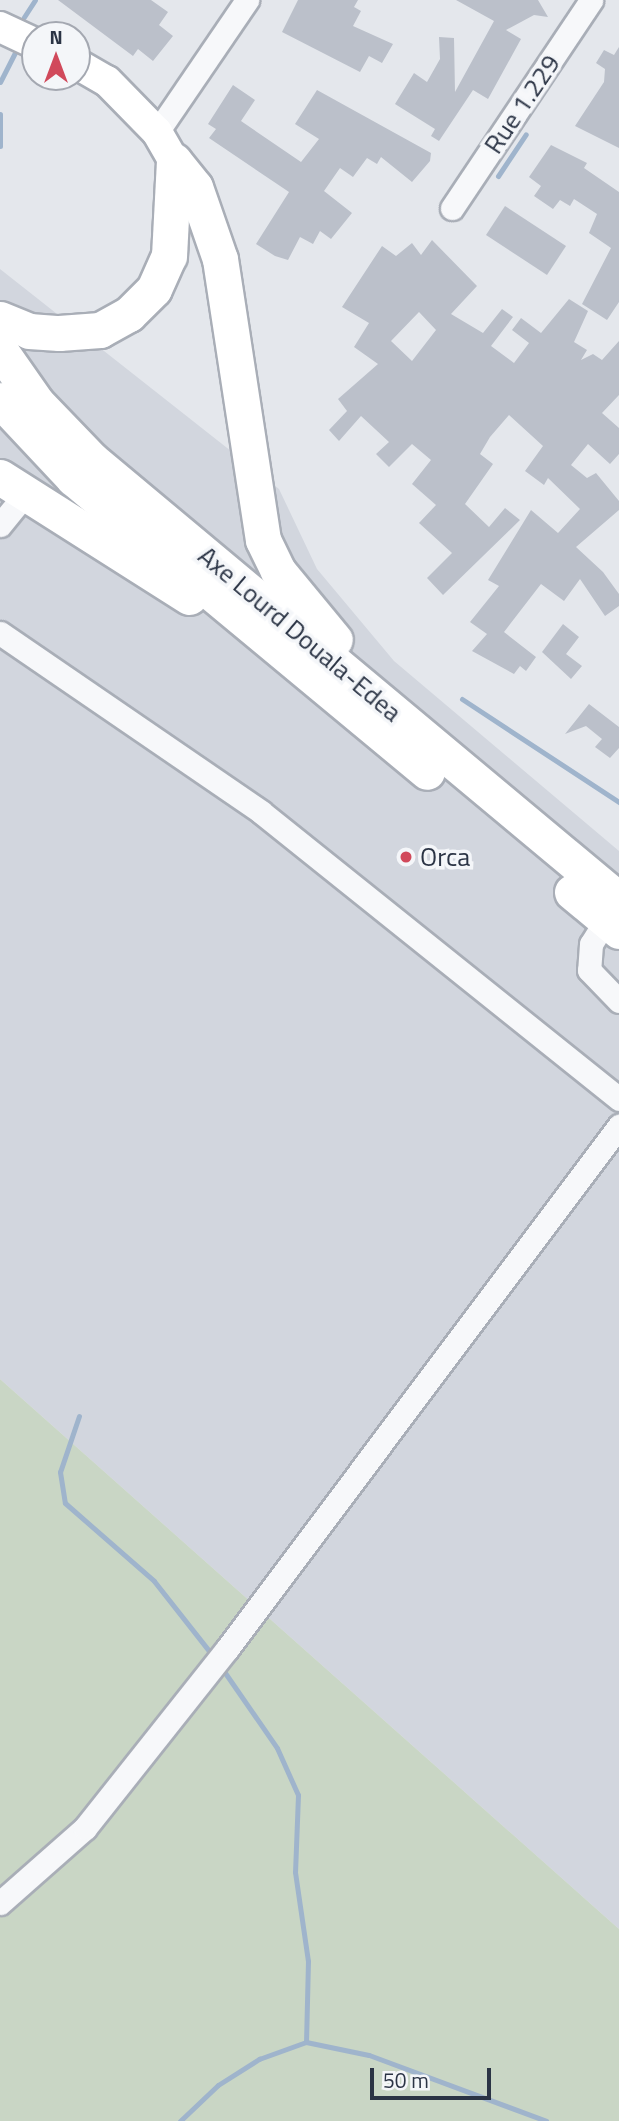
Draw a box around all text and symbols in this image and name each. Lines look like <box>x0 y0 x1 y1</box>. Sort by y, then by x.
north arrow <box>21 21 91 91</box>
text: N <box>49 22 63 51</box>
street label: Rue 1.229 <box>478 49 566 159</box>
street label: Axe Lourd Douala-Edea <box>192 540 408 728</box>
place label: Orca <box>420 841 470 873</box>
marker: Orca <box>398 849 414 865</box>
scale bar <box>374 2054 495 2098</box>
text: 50 m <box>383 2064 429 2096</box>

